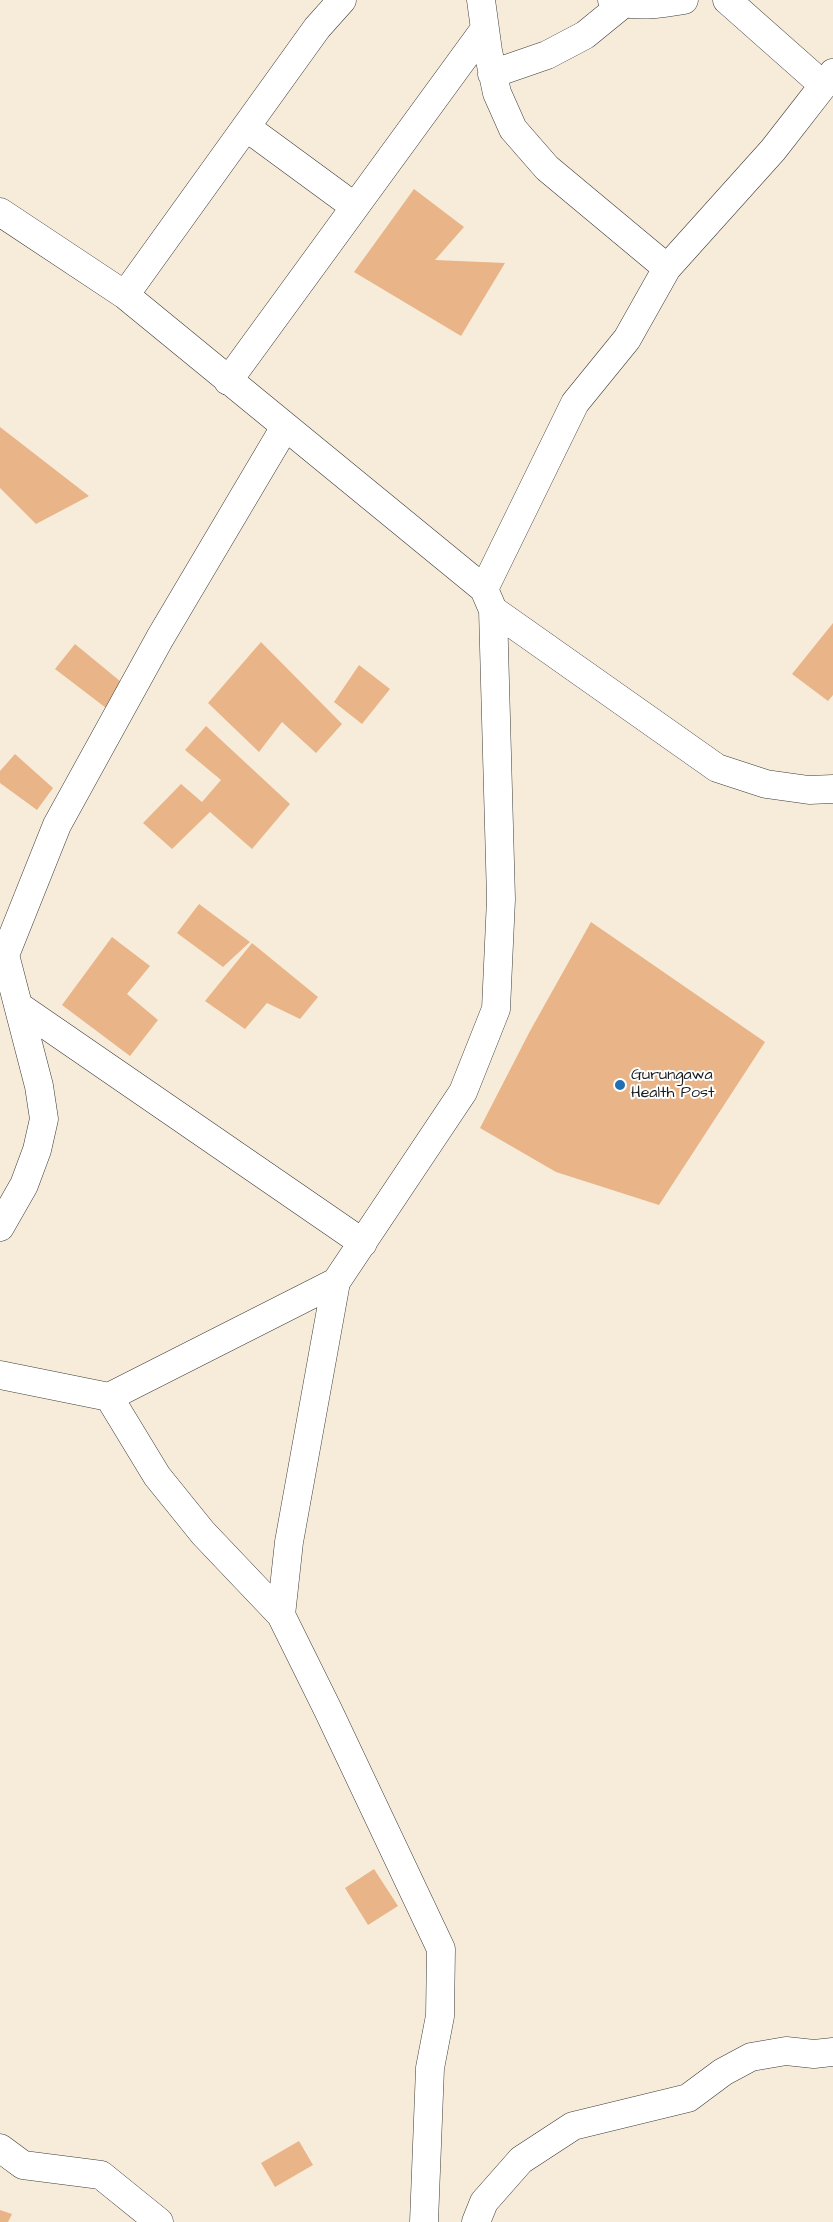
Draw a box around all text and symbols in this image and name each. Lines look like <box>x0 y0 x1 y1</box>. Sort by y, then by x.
place label: Gurungawa Health Post <box>631 1066 714 1104</box>
marker: Gurungawa Health Post <box>613 1078 627 1092</box>

